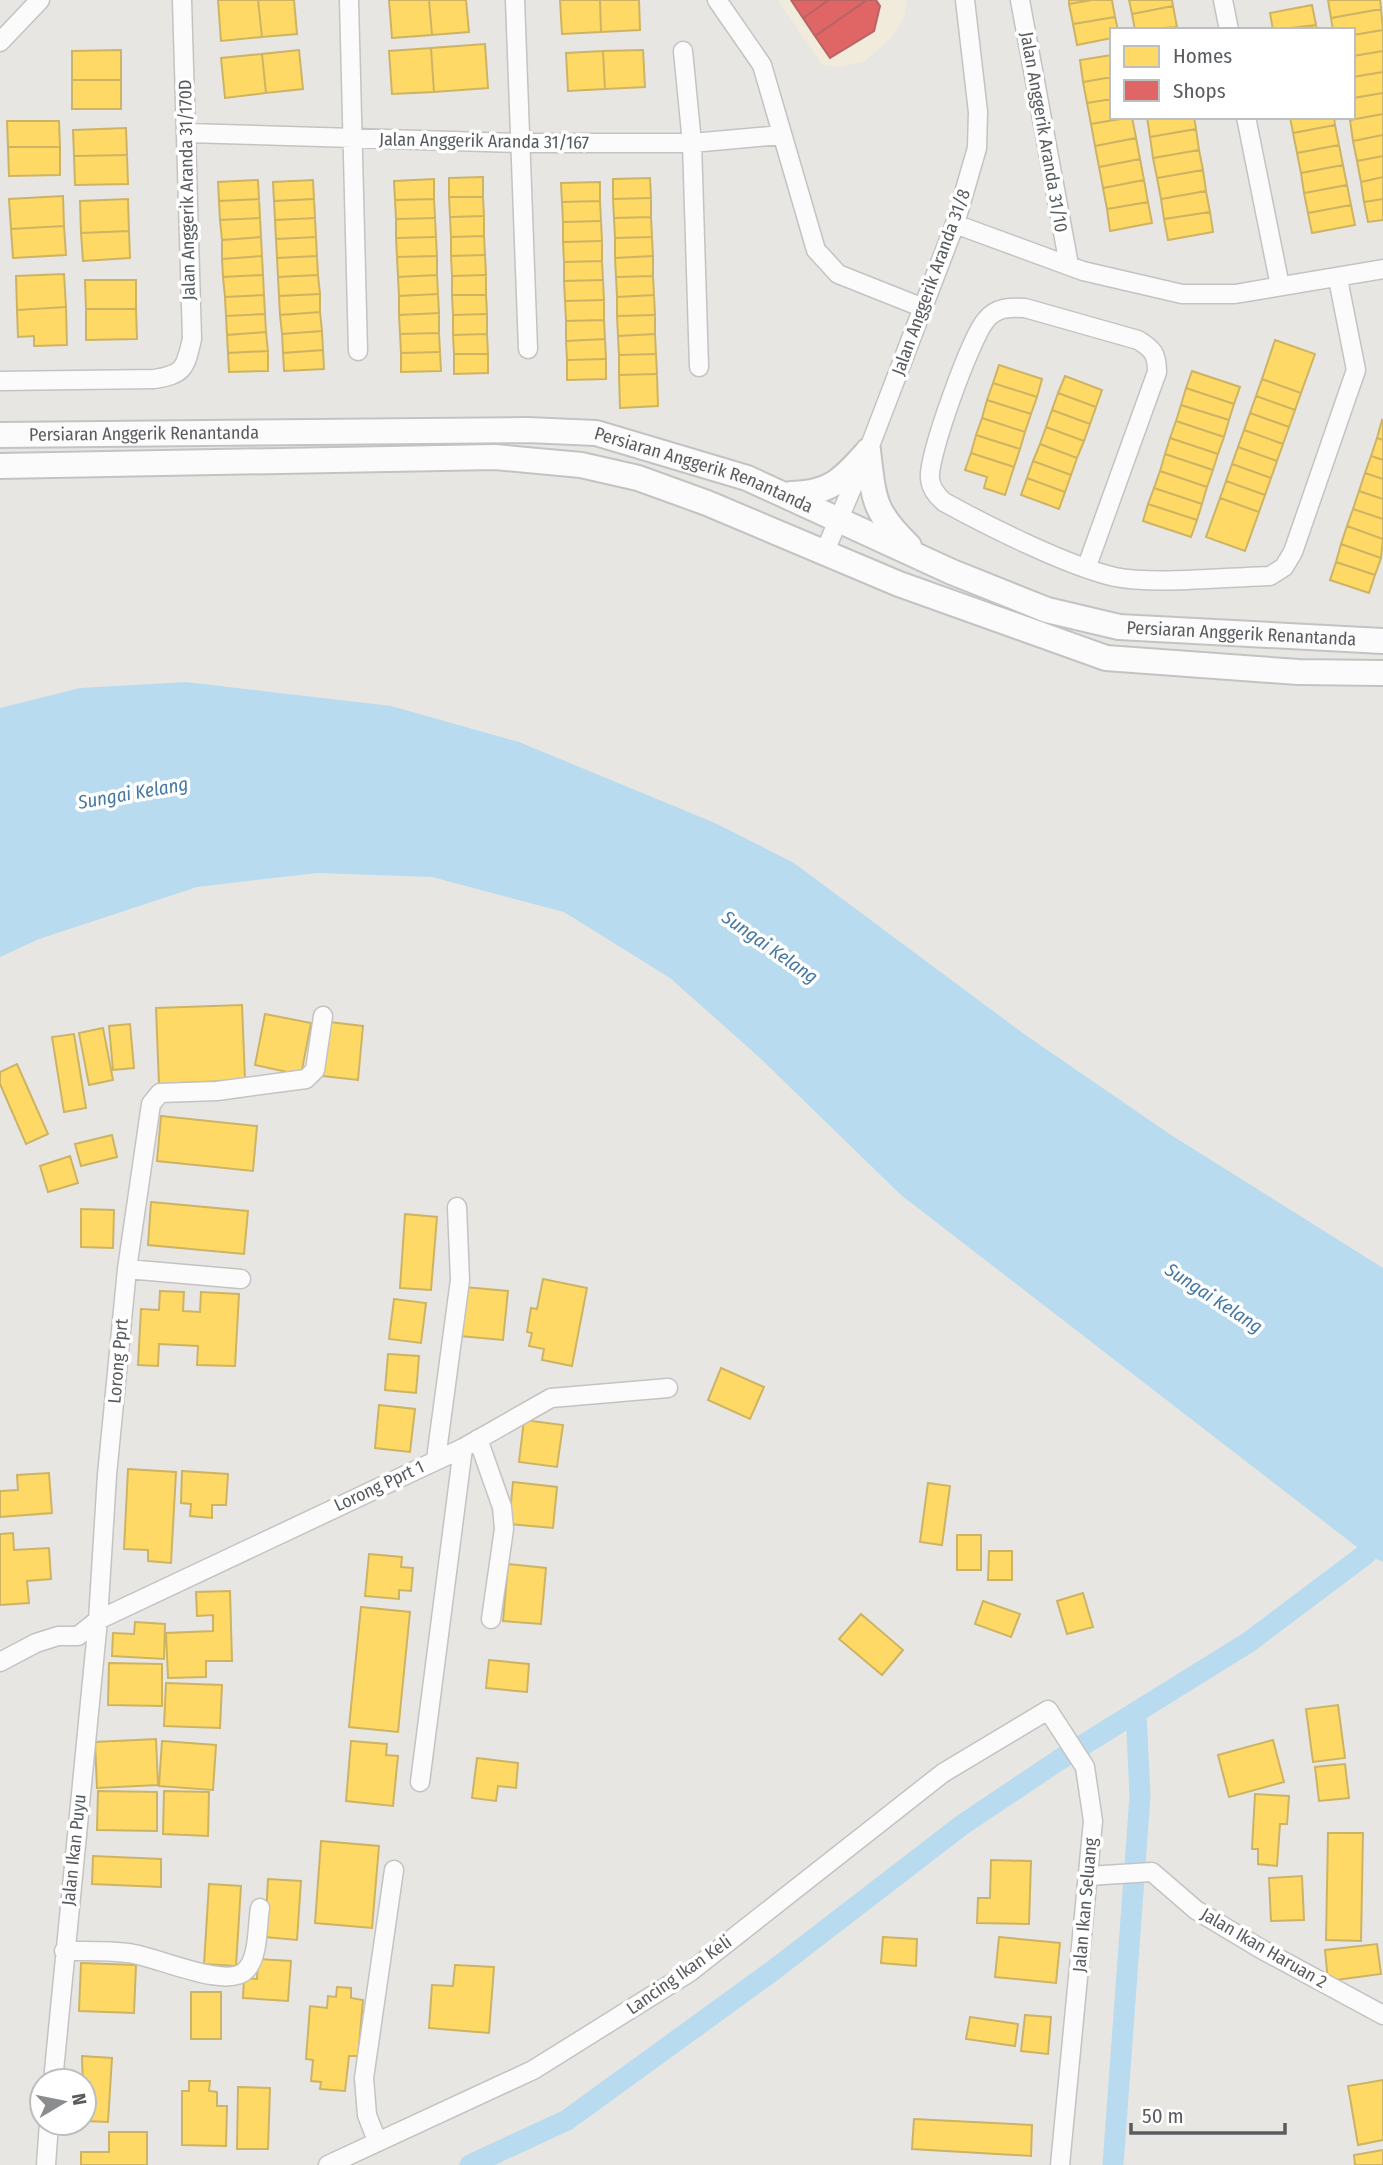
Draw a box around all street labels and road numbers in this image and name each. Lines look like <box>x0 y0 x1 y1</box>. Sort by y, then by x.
street label: Jalan Anggerik Aranda 31/10 <box>1016 30 1072 234</box>
street label: Jalan Anggerik Aranda 31/170D <box>174 79 200 301</box>
street label: Jalan Anggerik Aranda 31/167 <box>379 128 589 154</box>
street label: Jalan Anggerik Aranda 31/8 <box>887 186 975 378</box>
street label: Persiaran Anggerik Renantanda <box>29 422 259 446</box>
street label: Persiaran Anggerik Renantanda <box>592 422 817 518</box>
street label: Persiaran Anggerik Renantanda <box>1126 616 1357 651</box>
street label: Lorong Pprt <box>103 1317 133 1404</box>
street label: Lorong Pprt 1 <box>331 1456 427 1516</box>
street label: Jalan Ikan Puyu <box>57 1793 91 1907</box>
street label: Jalan Ikan Seluang <box>1068 1836 1102 1973</box>
street label: Jalan Ikan Haruan 2 <box>1197 1903 1331 1993</box>
street label: Lancing Ikan Keli <box>622 1931 736 2019</box>

